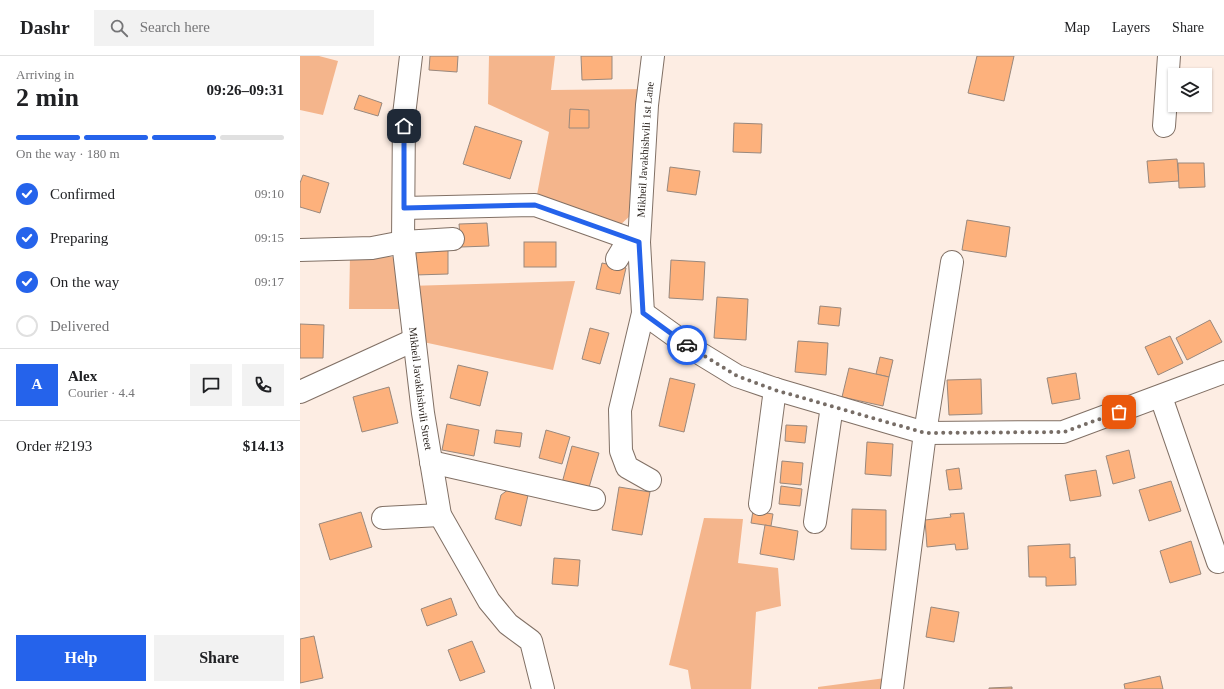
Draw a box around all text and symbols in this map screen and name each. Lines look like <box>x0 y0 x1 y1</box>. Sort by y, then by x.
search box <box>94 10 374 46</box>
text: Dashr <box>20 17 70 38</box>
icon: search <box>108 17 130 39</box>
text: Search here <box>140 19 210 35</box>
text: Map <box>1064 20 1090 35</box>
text: Layers <box>1112 20 1150 35</box>
text: Share <box>1172 20 1204 35</box>
text: Arriving in <box>16 67 74 82</box>
map controls <box>1168 68 1212 112</box>
button: layers <box>1168 68 1212 112</box>
street label: Mikheil Javakhishvili 1st Lane <box>634 81 656 218</box>
text: 09:26–09:31 <box>207 82 284 98</box>
text: 2 min <box>16 83 79 112</box>
pin <box>387 109 421 143</box>
icon: home <box>393 115 415 137</box>
text: On the way · 180 m <box>16 146 120 161</box>
icon: check <box>16 183 38 205</box>
text: Confirmed <box>50 186 115 202</box>
text: 09:10 <box>254 186 284 201</box>
icon: check <box>16 227 38 249</box>
text: Preparing <box>50 230 108 246</box>
text: 09:15 <box>254 230 284 245</box>
icon: check <box>16 271 38 293</box>
text: On the way <box>50 274 119 290</box>
text: 09:17 <box>254 274 284 289</box>
text: Delivered <box>50 318 109 334</box>
courier <box>667 325 707 365</box>
street label: Mikheil Javakhishvili Street <box>407 326 435 451</box>
icon: car <box>676 334 698 356</box>
button: chat <box>190 364 232 406</box>
button: phone <box>242 364 284 406</box>
text: Alex <box>68 368 97 384</box>
text: A <box>32 376 42 392</box>
text: Courier · 4.4 <box>68 385 135 400</box>
pin <box>1102 395 1136 429</box>
icon: bag <box>1108 401 1130 423</box>
text: Order #2193 <box>16 438 92 454</box>
text: $14.13 <box>243 438 284 454</box>
button: Help <box>16 635 146 681</box>
button: Share <box>154 635 284 681</box>

